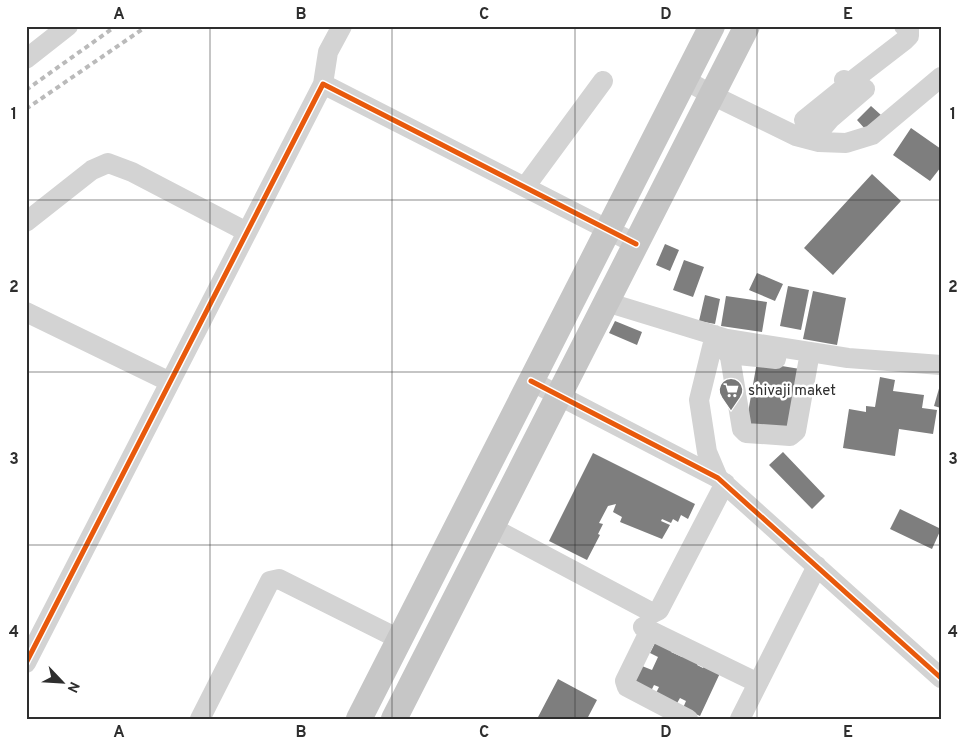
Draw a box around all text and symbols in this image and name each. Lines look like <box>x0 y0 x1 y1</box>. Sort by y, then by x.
text: A <box>113 5 125 25</box>
text: B <box>295 5 307 25</box>
text: C <box>479 5 489 25</box>
text: D <box>660 5 672 25</box>
text: E <box>843 5 853 25</box>
text: 1 <box>11 105 17 125</box>
text: 1 <box>950 105 956 125</box>
text: 2 <box>9 278 19 298</box>
text: 2 <box>948 278 958 298</box>
supermarket icon: shivaji maket <box>718 377 744 411</box>
place label: shivaji maket <box>748 382 836 401</box>
text: 3 <box>9 450 19 470</box>
text: 3 <box>948 450 958 470</box>
text: 4 <box>9 623 19 643</box>
text: 4 <box>948 623 958 643</box>
north arrow <box>38 658 88 708</box>
text: N <box>63 679 82 695</box>
text: A <box>113 723 125 743</box>
text: B <box>295 723 307 743</box>
text: C <box>479 723 489 743</box>
text: D <box>660 723 672 743</box>
text: E <box>843 723 853 743</box>

